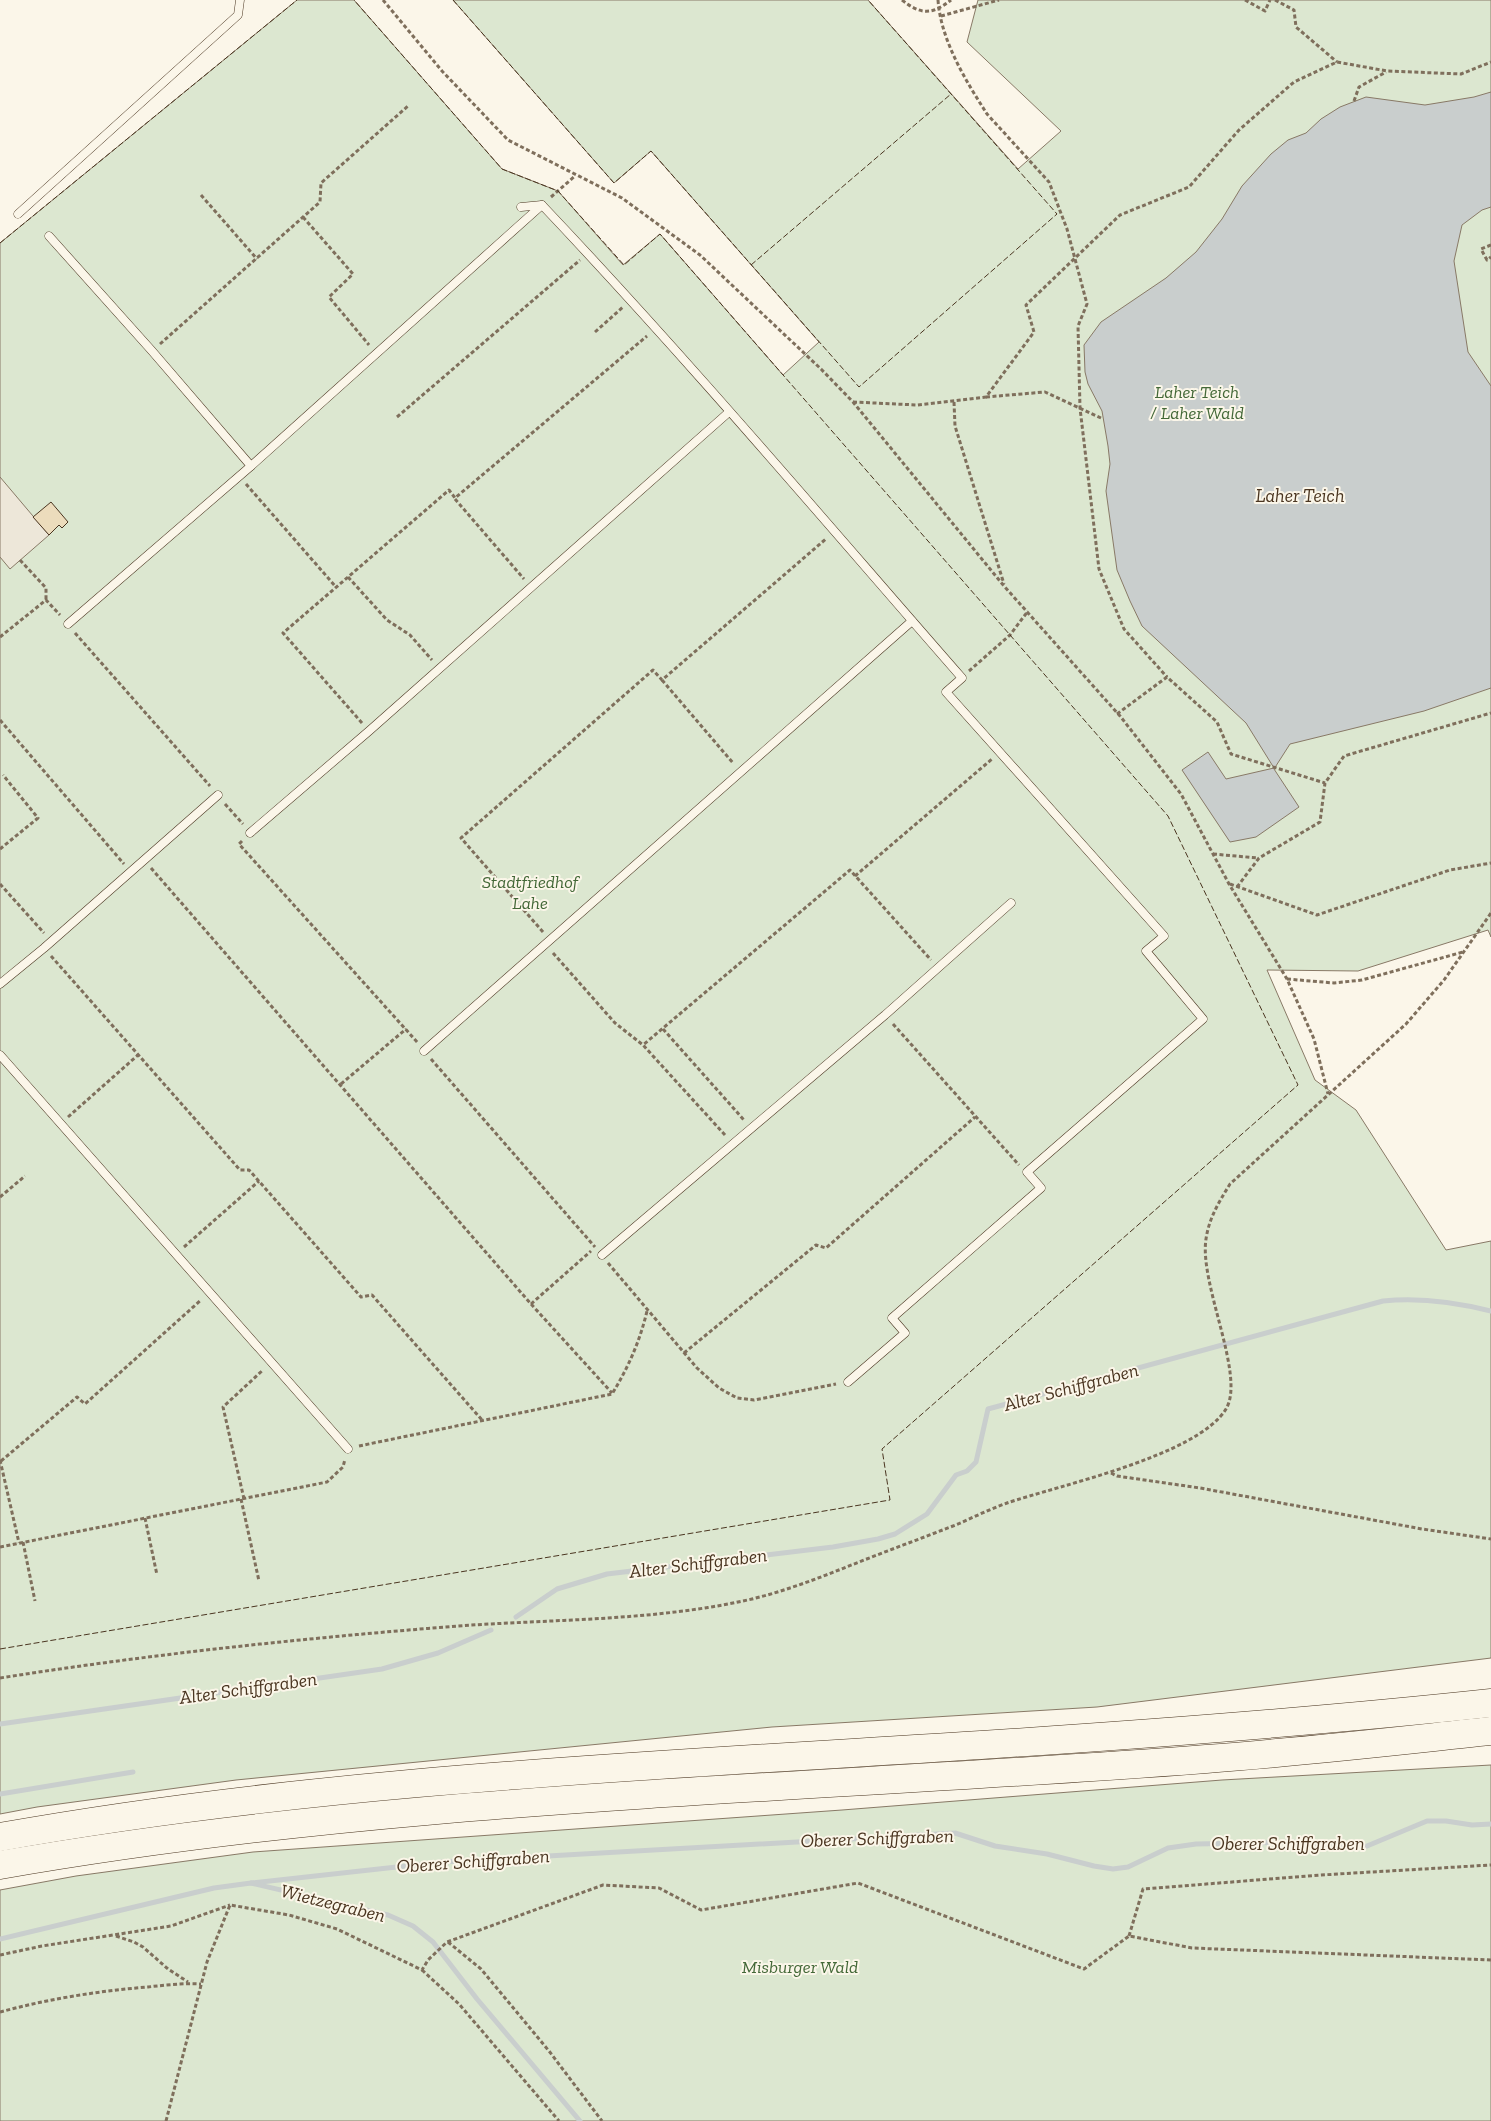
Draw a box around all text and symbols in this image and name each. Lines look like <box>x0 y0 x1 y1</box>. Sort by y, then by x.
park label: Laher Teich / Laher Wald <box>1150 381 1244 424</box>
water label: Laher Teich <box>1255 484 1345 507</box>
park label: Stadtfriedhof Lahe <box>482 871 581 914</box>
water label: Alter Schiffgraben <box>1000 1358 1141 1416</box>
water label: Alter Schiffgraben <box>627 1543 768 1583</box>
water label: Alter Schiffgraben <box>177 1667 318 1709</box>
water label: Oberer Schiffgraben <box>800 1824 954 1852</box>
water label: Oberer Schiffgraben <box>1211 1832 1365 1855</box>
water label: Oberer Schiffgraben <box>396 1844 550 1878</box>
water label: Wietzegraben <box>278 1879 388 1927</box>
park label: Misburger Wald <box>742 1956 858 1978</box>

